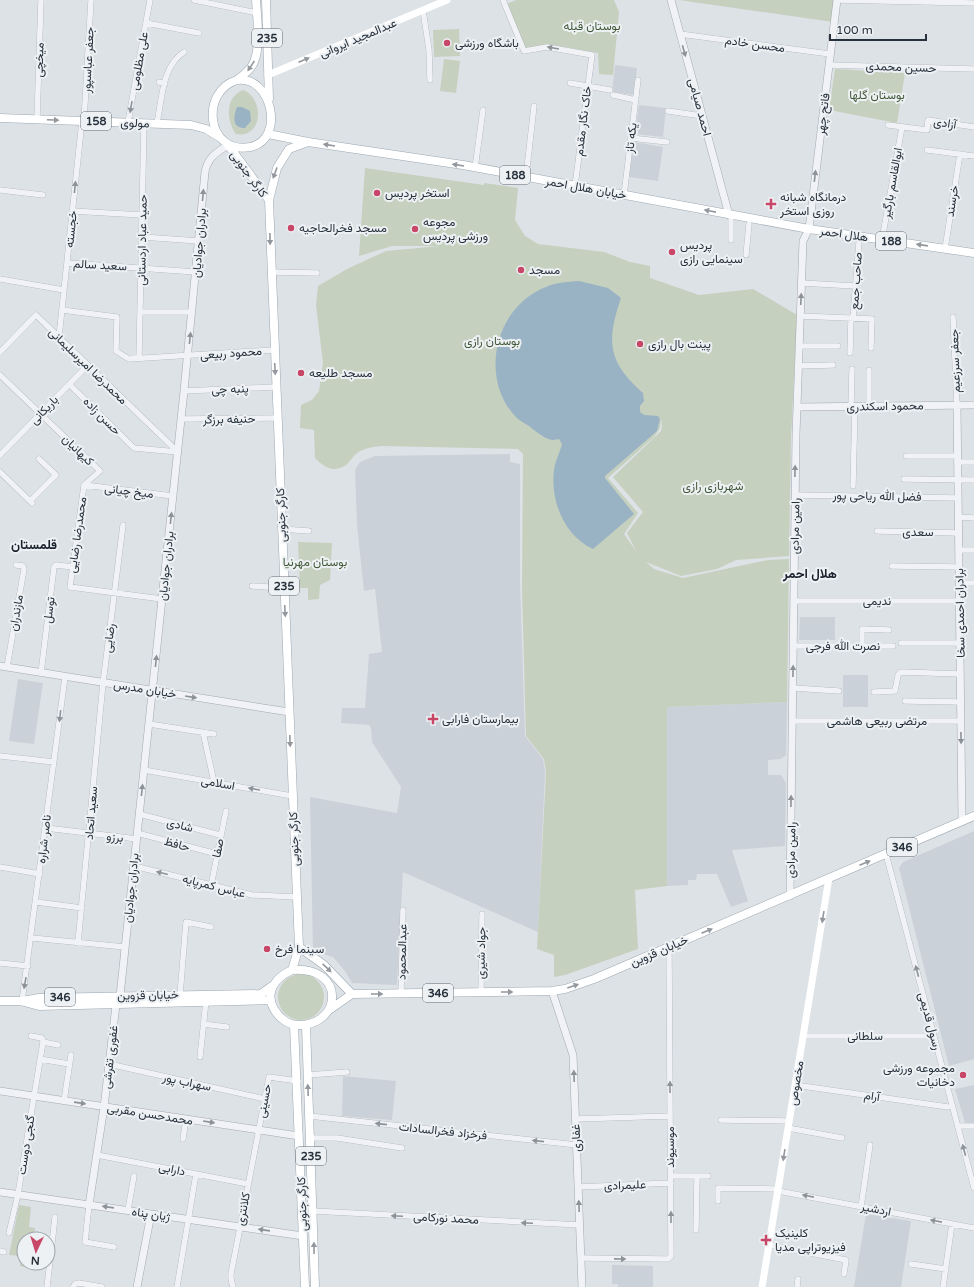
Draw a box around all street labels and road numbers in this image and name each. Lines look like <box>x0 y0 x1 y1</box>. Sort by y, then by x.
street label: عبدالمجید ایروانی <box>317 15 399 62</box>
street label: جعفر عباسپور <box>79 27 98 94</box>
road number: 235 <box>252 29 282 47</box>
street label: علی مظلومی <box>127 31 152 91</box>
street label: محسن خادم <box>724 33 786 56</box>
street label: میخچی <box>31 42 48 78</box>
street label: حسین محمدی <box>865 59 937 76</box>
street label: احمد صیامی <box>685 77 714 138</box>
street label: خاک‌ نگار‌ مقدم <box>572 85 595 157</box>
street label: فاتح چهر <box>813 92 835 137</box>
road number: 158 <box>81 112 111 130</box>
street label: آزادی <box>932 114 959 133</box>
street label: مولوی <box>120 115 150 132</box>
street label: یکه تاز <box>622 122 641 155</box>
street label: ابوالقاسم بارگیر <box>879 147 906 221</box>
street label: کارگر جنوبی <box>227 148 271 201</box>
road number: 188 <box>500 166 530 184</box>
street label: خیابان هلال احمر <box>543 174 628 203</box>
street label: خرسند <box>943 184 962 218</box>
street label: حمید عباد اردستانی <box>134 194 151 286</box>
street label: برادران جوادیان <box>189 207 210 279</box>
street label: خجسته <box>62 210 80 248</box>
street label: هلال احمر <box>818 224 869 245</box>
road number: 188 <box>876 232 906 250</box>
street label: صاحب جمع <box>847 252 867 310</box>
street label: سعید سالم <box>73 257 127 274</box>
street label: محمدرضا امیرسلیمانی <box>45 325 130 408</box>
street label: جعفر سرزعیم <box>947 329 964 393</box>
street label: محمود ربیعی <box>200 344 262 363</box>
street label: پنبه چی <box>211 381 249 398</box>
street label: باریکانی <box>27 393 62 428</box>
street label: حسن زاده <box>80 394 124 438</box>
street label: محمود اسکندری <box>846 398 924 415</box>
street label: حنیفه برزگر <box>202 412 255 427</box>
street label: کیهانیان <box>59 432 97 469</box>
street label: میخ چیانی <box>103 481 154 503</box>
street label: کارگر جنوبی <box>273 488 290 542</box>
street label: فضل الله ریاحی پور <box>831 488 922 505</box>
street label: محمدرضا رضایی <box>65 496 90 574</box>
street label: رامین مرادی <box>788 498 803 554</box>
street label: سعدی <box>902 525 934 540</box>
street label: برادران جوادیان <box>155 530 178 602</box>
street label: برادران احمدی سخا <box>952 568 969 658</box>
road number: 235 <box>269 577 299 595</box>
street label: مازندران <box>6 594 27 633</box>
street label: ندیمی <box>863 594 891 609</box>
street label: توسل <box>40 596 59 624</box>
street label: رضایی <box>100 622 119 654</box>
street label: نصرت الله فرجی <box>806 639 880 654</box>
street label: خیابان مدرس <box>112 677 178 702</box>
street label: مرتضی ربیعی هاشمی <box>827 714 927 729</box>
street label: اسلامی <box>200 773 236 794</box>
street label: سعید اتحاد <box>82 786 100 840</box>
street label: کارگر جنوبی <box>286 812 303 866</box>
street label: ناصر شراره <box>34 814 55 864</box>
street label: شادی <box>165 815 195 836</box>
street label: رامین مرادی <box>784 822 799 878</box>
street label: برزو <box>105 829 124 846</box>
street label: حافظ <box>163 834 191 854</box>
street label: صفا <box>209 837 227 859</box>
road number: 346 <box>887 838 917 856</box>
street label: برادران جوادیان <box>120 852 143 924</box>
street label: عباس کمرپایه <box>181 871 247 902</box>
street label: عبدالمحمود <box>395 924 410 980</box>
street label: جواد شیری <box>474 927 489 979</box>
street label: خیابان قزوین <box>628 933 690 970</box>
road number: 346 <box>423 984 453 1002</box>
street label: خیابان قزوین <box>117 987 179 1004</box>
road number: 346 <box>45 988 75 1006</box>
street label: رسول قدیمی <box>915 991 944 1052</box>
street label: غفوری تفرشی <box>99 1024 122 1090</box>
street label: سلطانی <box>847 1029 883 1044</box>
street label: مخصوص <box>786 1060 807 1107</box>
street label: سهراب پور <box>160 1070 213 1095</box>
street label: حسینی <box>254 1083 275 1119</box>
street label: آرام <box>863 1088 882 1105</box>
street label: محمدحسن مقربی <box>106 1100 194 1129</box>
street label: گنجی دوست <box>14 1114 39 1176</box>
street label: فرخزاد فخرالسادات <box>398 1119 488 1144</box>
street label: غفاری <box>569 1124 584 1152</box>
street label: موسیوند <box>663 1126 678 1168</box>
road number: 235 <box>296 1147 326 1165</box>
street label: دارابی <box>157 1160 187 1179</box>
street label: کارگر جنوبی <box>294 1177 311 1231</box>
street label: علیمرادی <box>604 1177 646 1194</box>
street label: کلانتری <box>233 1191 254 1227</box>
street label: اردشیر <box>858 1199 892 1220</box>
street label: ژیان پناه <box>131 1204 172 1225</box>
street label: محمد نورکامی <box>413 1209 479 1228</box>

